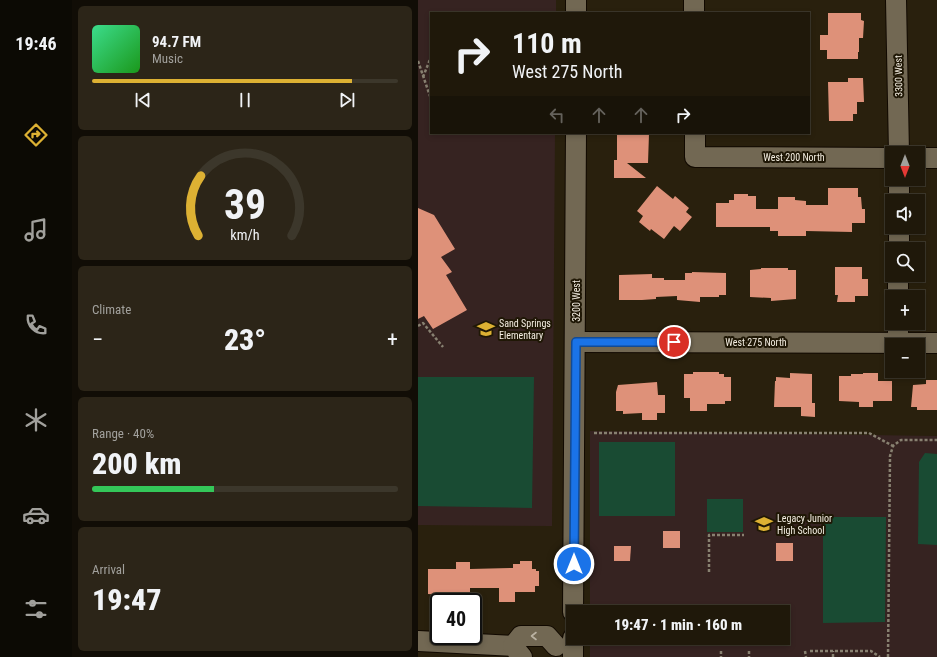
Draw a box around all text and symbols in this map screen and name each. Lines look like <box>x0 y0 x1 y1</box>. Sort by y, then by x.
text: 110 m <box>512 27 582 60</box>
icon: right <box>446 28 498 80</box>
text: 19:46 <box>15 33 57 54</box>
text: 94.7 FM <box>152 33 201 51</box>
text: Music <box>152 51 183 66</box>
street label: 3300 West <box>893 55 904 97</box>
text: West 275 North <box>512 61 622 82</box>
icon: previous <box>132 89 154 111</box>
icon: pause <box>234 89 256 111</box>
icon: next <box>336 89 358 111</box>
icon: left <box>546 104 568 126</box>
icon: ahead <box>588 104 610 126</box>
icon: ahead <box>630 104 652 126</box>
icon: right <box>672 104 694 126</box>
icon: directions <box>22 121 50 149</box>
north arrow <box>885 146 925 186</box>
map controls <box>885 146 925 378</box>
street label: West 200 North <box>763 152 825 163</box>
text: 39 <box>224 180 266 229</box>
button: sound <box>885 194 925 234</box>
icon: music <box>22 216 50 244</box>
text: km/h <box>230 227 260 243</box>
button: search <box>885 242 925 282</box>
street label: 3200 West <box>571 280 582 322</box>
button: + <box>885 290 925 330</box>
text: Climate <box>92 302 131 317</box>
icon: phone <box>22 311 50 339</box>
place label: Sand Springs Elementary <box>499 318 551 341</box>
school or university icon: Sand Springs Elementary <box>476 319 496 339</box>
text: 23° <box>224 322 266 357</box>
pin <box>657 325 691 359</box>
text: − <box>92 327 103 352</box>
text: + <box>387 327 398 352</box>
icon: arrive <box>663 331 685 353</box>
street label: West 275 North <box>725 337 787 348</box>
button: − <box>885 338 925 378</box>
icon: climate <box>22 406 50 434</box>
text: Range · 40% <box>92 426 154 441</box>
text: 200 km <box>92 446 181 481</box>
icon: car <box>22 501 50 529</box>
place label: Legacy Junior High School <box>777 513 832 536</box>
school or university icon: Legacy Junior High School <box>754 514 774 534</box>
position arrow <box>553 543 595 585</box>
text: Arrival <box>92 562 125 577</box>
text: 19:47 <box>92 582 161 617</box>
speed limit sign: 40 <box>430 593 482 645</box>
icon: filters <box>22 595 50 623</box>
text: 19:47 · 1 min · 160 m <box>614 616 742 634</box>
one-way arrow <box>531 632 537 640</box>

